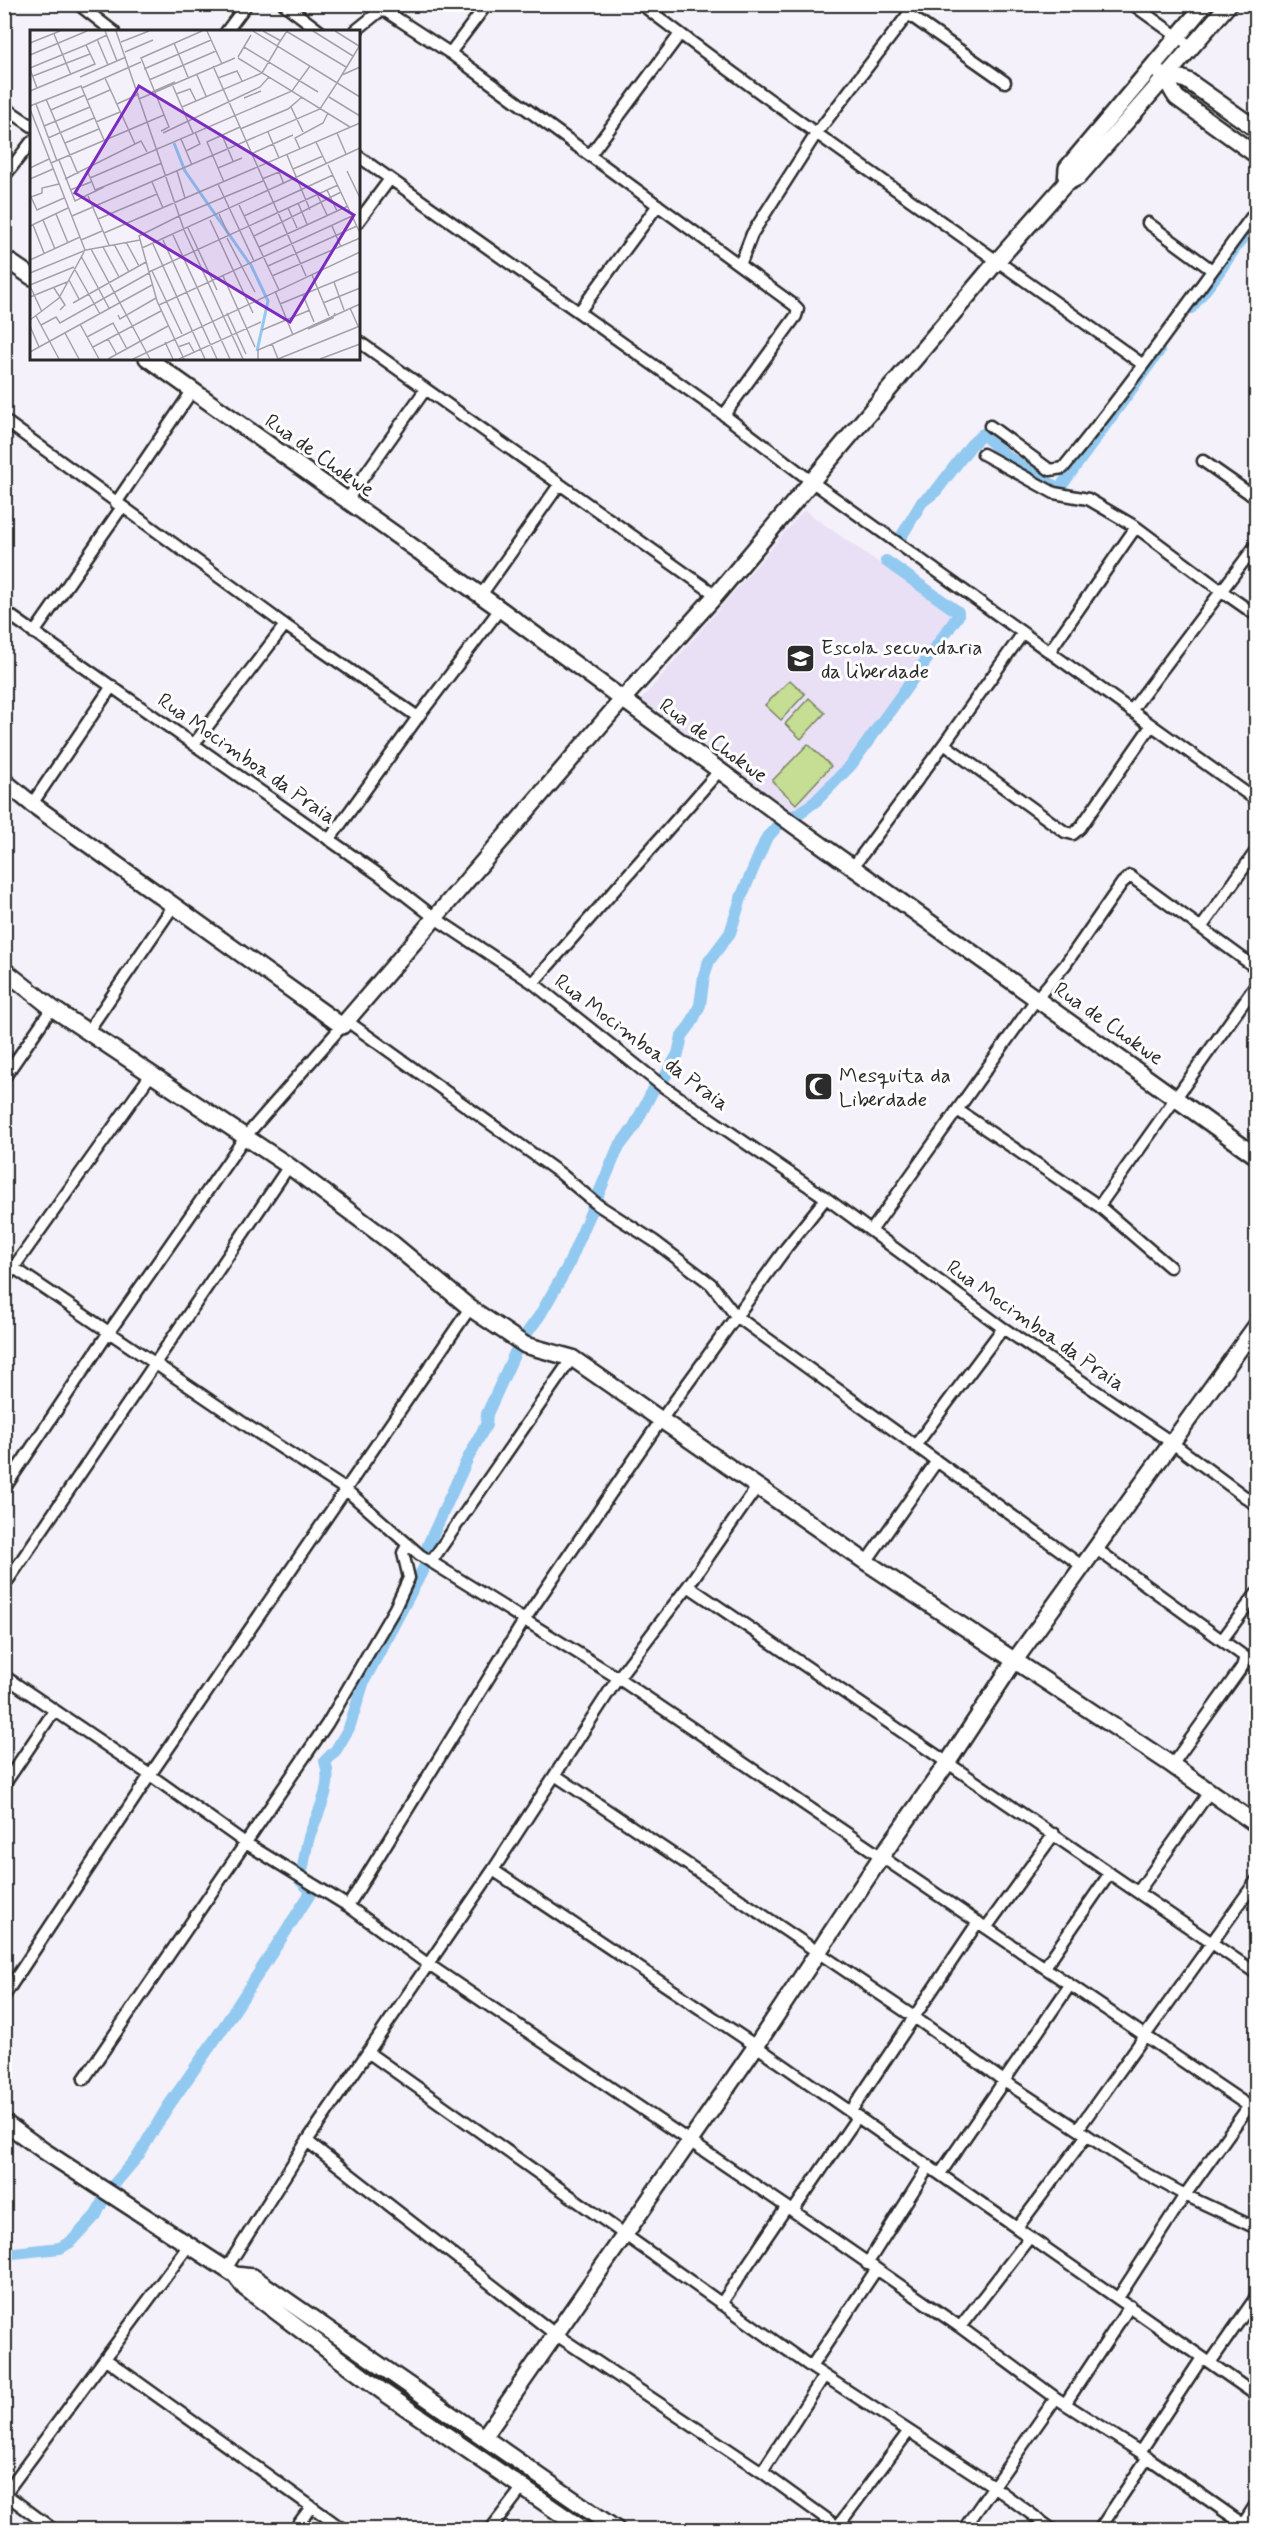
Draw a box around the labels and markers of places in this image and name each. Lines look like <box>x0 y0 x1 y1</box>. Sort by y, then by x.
place label: Escola secundaria da liberdade <box>821 634 983 686</box>
school or university icon: Escola secundaria da liberdade <box>784 643 816 675</box>
place label: Mesquita da Liberdade <box>839 1062 951 1114</box>
mosque icon: Mesquita da Liberdade <box>802 1071 834 1103</box>

